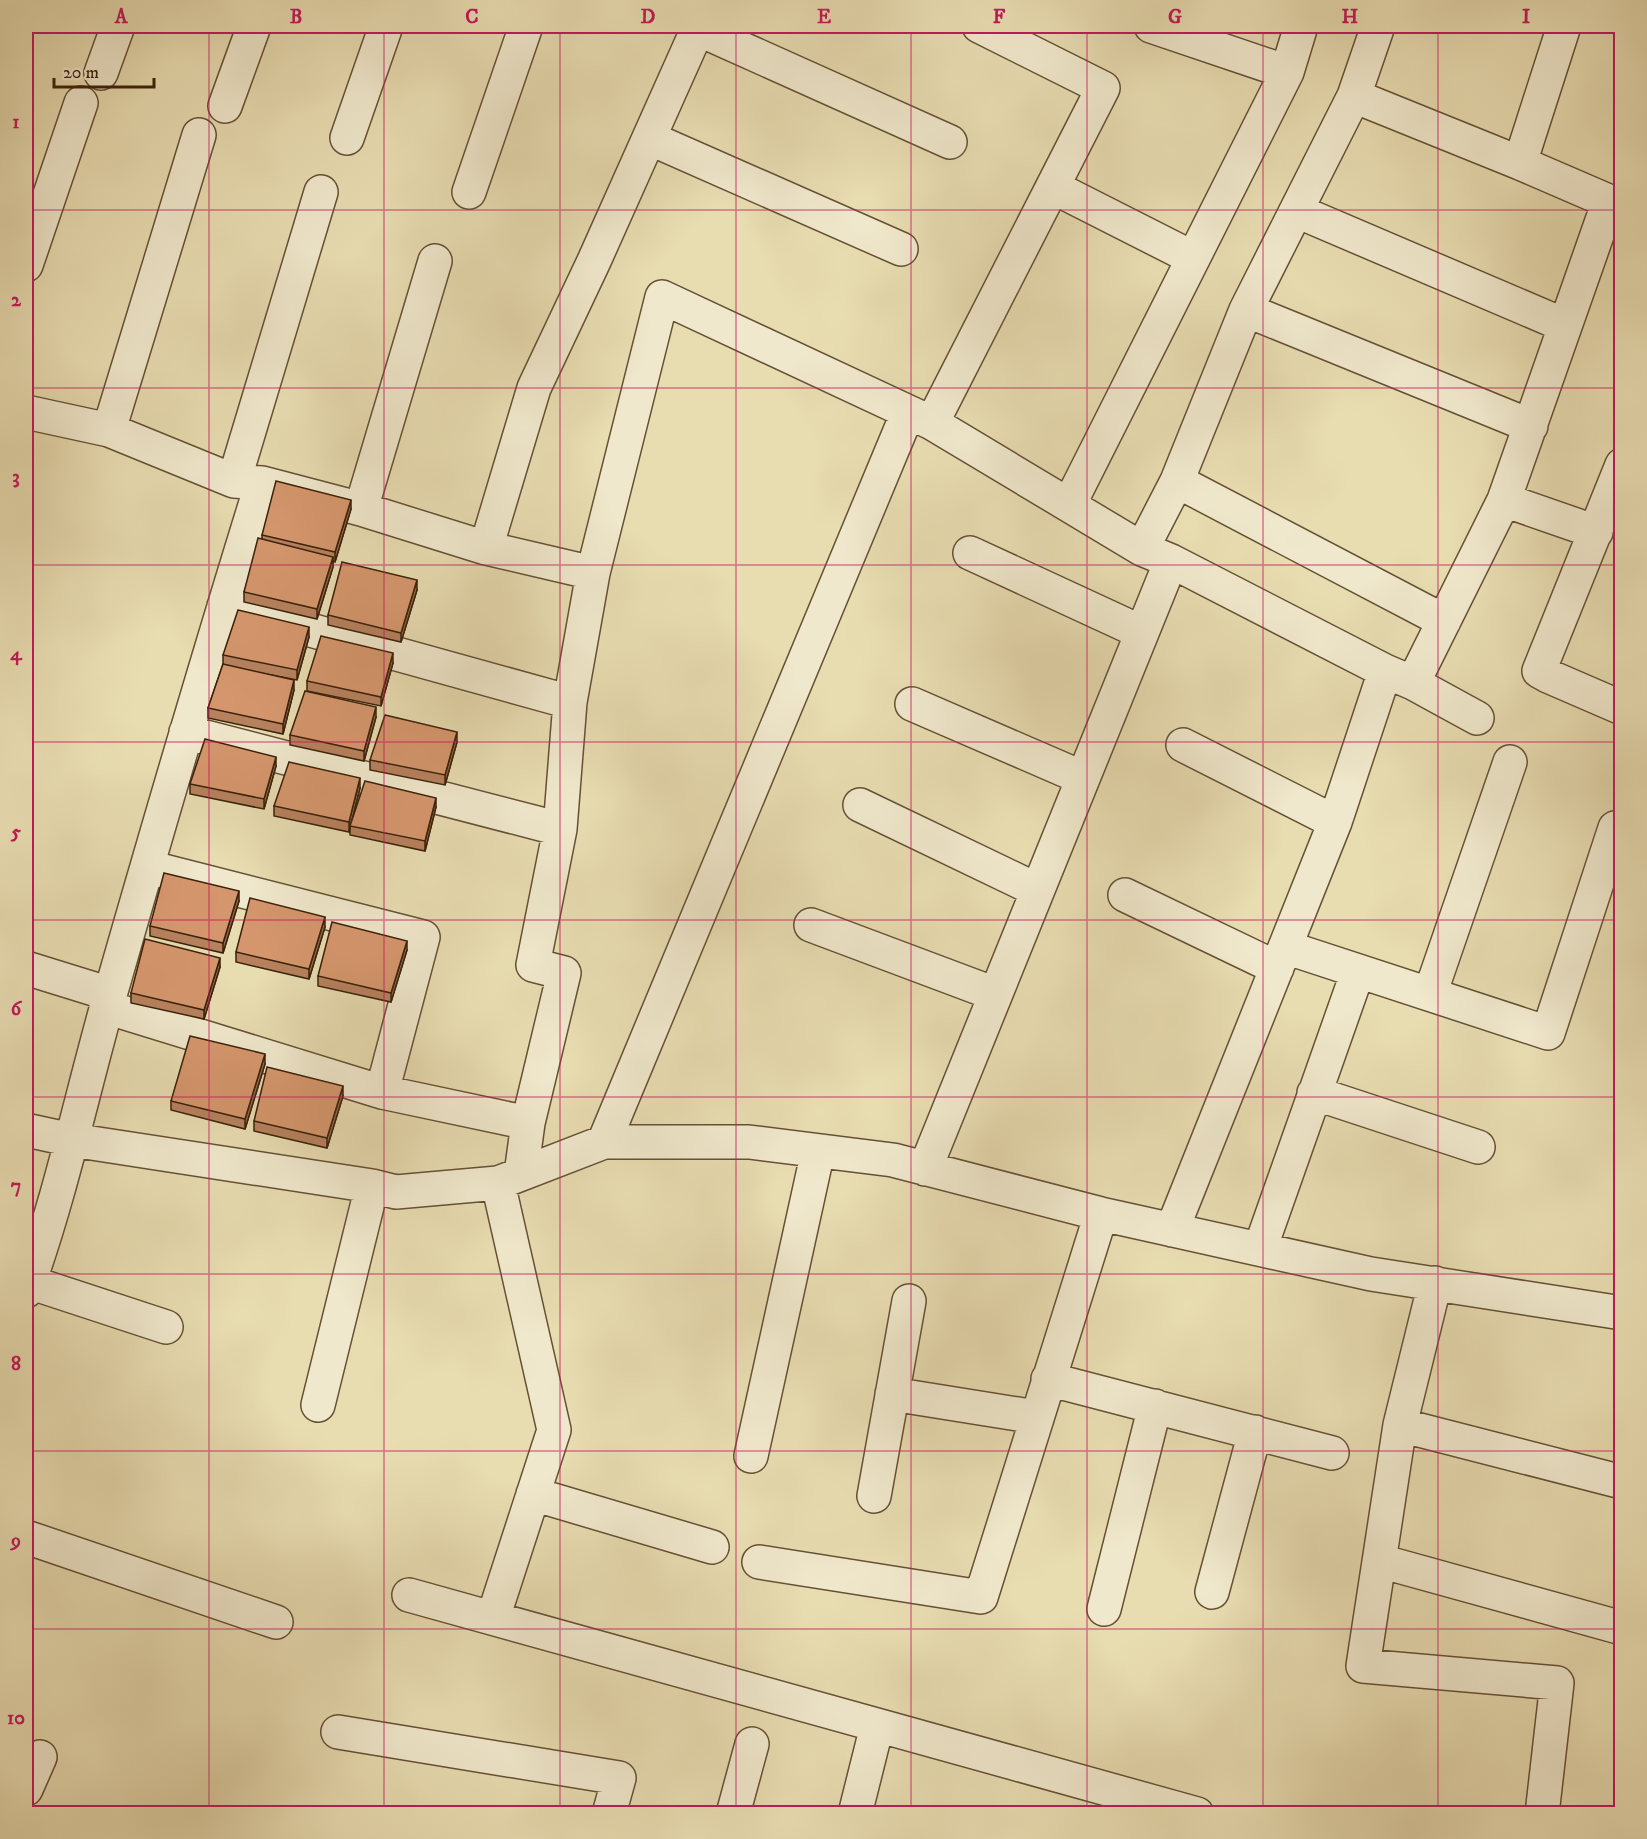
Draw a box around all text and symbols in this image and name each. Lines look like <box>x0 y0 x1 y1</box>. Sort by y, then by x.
text: A <box>114 5 129 30</box>
text: B <box>290 5 302 30</box>
text: C <box>465 5 479 30</box>
text: D <box>641 5 656 30</box>
text: E <box>817 5 831 30</box>
text: F <box>993 5 1006 30</box>
text: G <box>1168 5 1182 30</box>
text: H <box>1342 5 1359 30</box>
text: I <box>1522 5 1530 30</box>
scale bar <box>54 51 154 89</box>
text: 20 m <box>63 62 99 84</box>
text: 1 <box>12 110 20 135</box>
text: 2 <box>11 288 22 313</box>
text: 3 <box>12 465 20 490</box>
text: 4 <box>10 642 23 667</box>
text: 5 <box>10 820 21 845</box>
text: 6 <box>11 997 23 1022</box>
text: 7 <box>11 1174 21 1199</box>
text: 8 <box>11 1352 21 1377</box>
text: 9 <box>9 1529 21 1554</box>
text: 10 <box>7 1706 25 1731</box>

